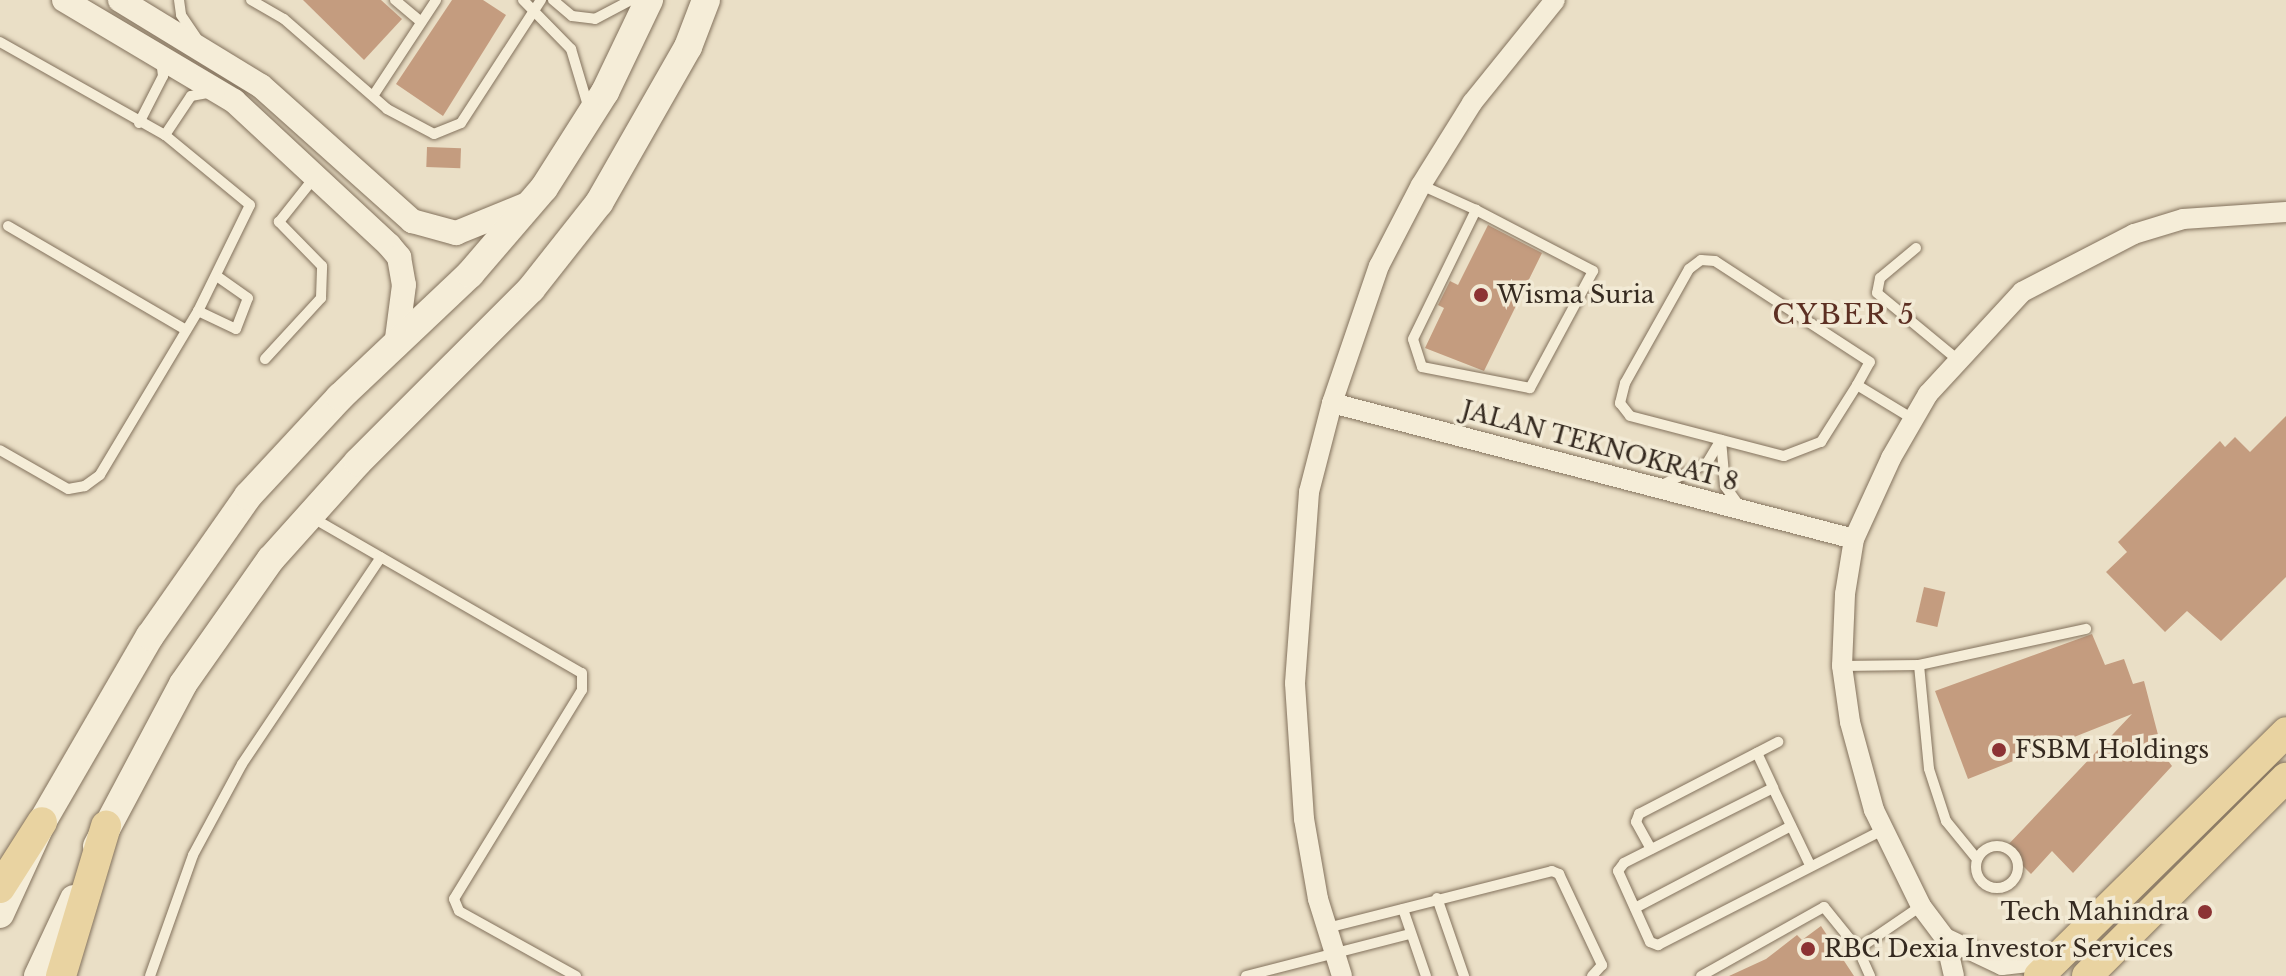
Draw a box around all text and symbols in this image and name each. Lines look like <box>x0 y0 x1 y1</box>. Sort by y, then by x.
place label: Wisma Suria <box>1497 281 1655 309</box>
marker: Wisma Suria <box>1472 286 1490 304</box>
district label: CYBER 5 <box>1772 298 1916 332</box>
street label: JALAN TEKNOKRAT 8 <box>1458 395 1742 497</box>
place label: FSBM Holdings <box>2015 736 2209 764</box>
marker: FSBM Holdings <box>1990 741 2008 759</box>
place label: Tech Mahindra <box>2001 898 2189 926</box>
marker: Tech Mahindra <box>2196 903 2214 921</box>
place label: RBC Dexia Investor Services <box>1824 935 2174 963</box>
marker: RBC Dexia Investor Services <box>1799 940 1817 958</box>

